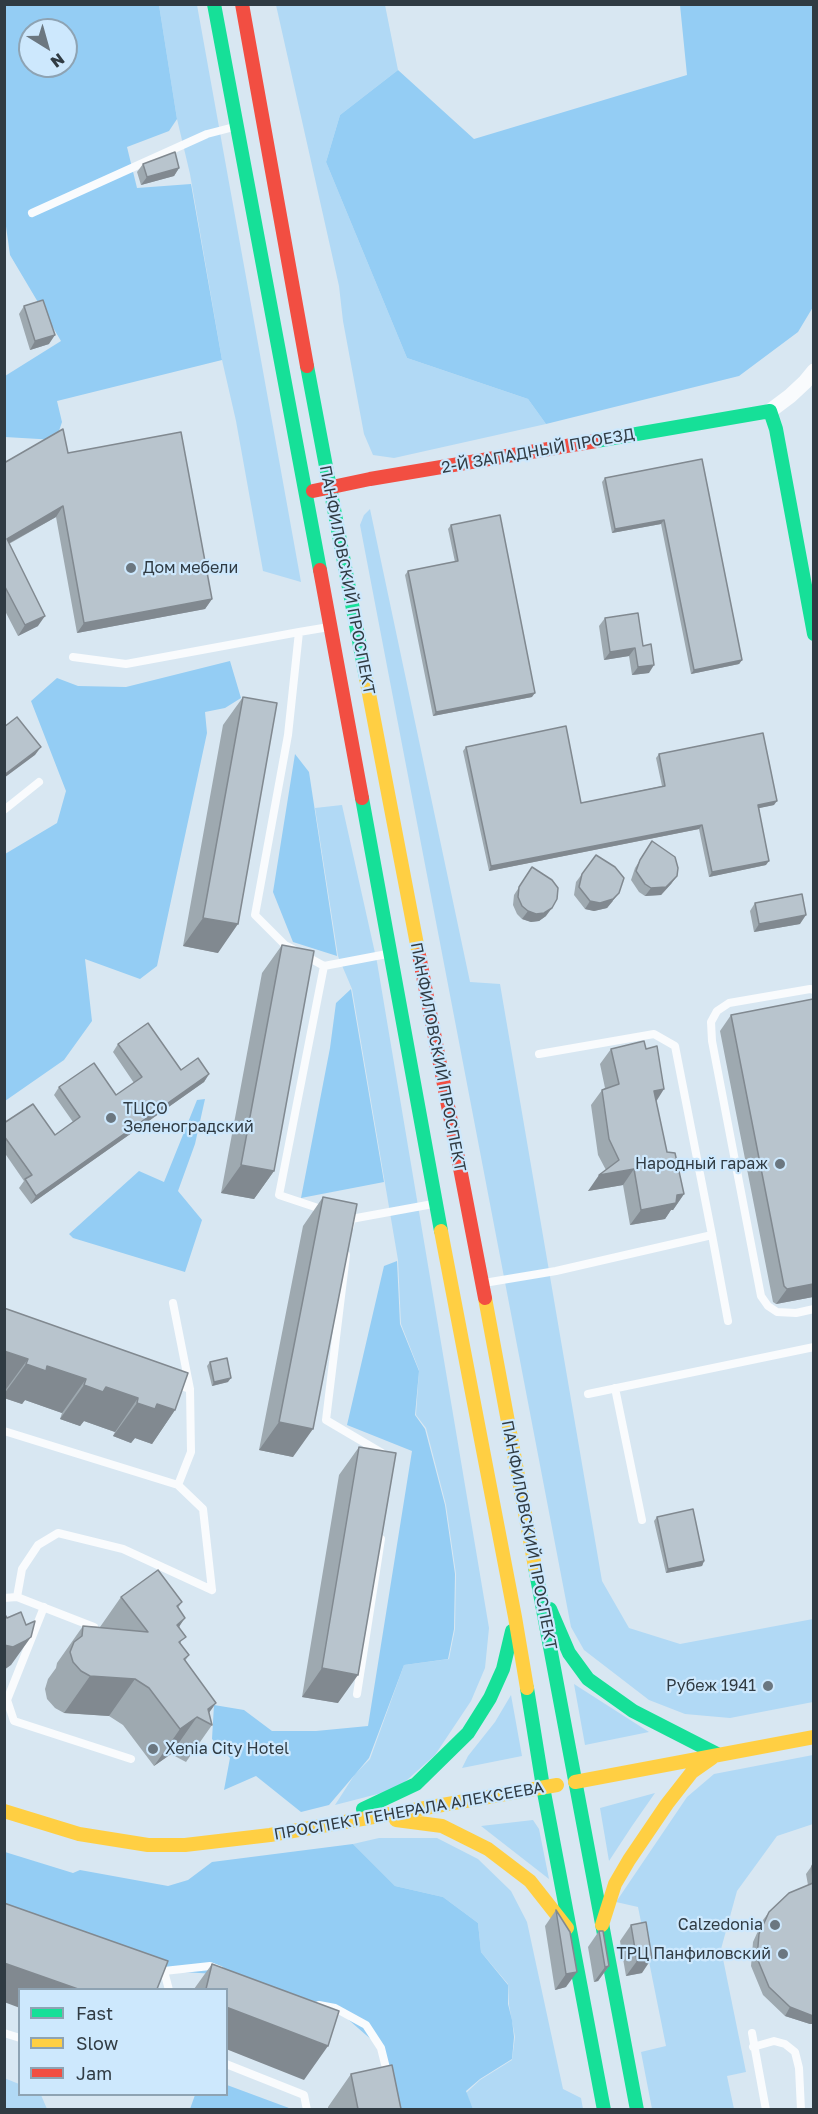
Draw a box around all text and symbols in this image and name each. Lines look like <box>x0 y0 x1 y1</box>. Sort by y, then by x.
north arrow <box>18 18 78 78</box>
text: N <box>47 49 69 72</box>
street label: 2-Й ЗАПАДНЫЙ ПРОЕЗД <box>440 425 636 477</box>
street label: ПАНФИЛОВСКИЙ ПРОСПЕКТ <box>315 464 379 696</box>
place label: Дом мебели <box>143 558 238 578</box>
marker: Дом мебели <box>124 561 138 575</box>
street label: ПАНФИЛОВСКИЙ ПРОСПЕКТ <box>406 941 470 1173</box>
place label: ТЦСО Зеленоградский <box>123 1099 254 1137</box>
marker: ТЦСО Зеленоградский <box>104 1111 118 1125</box>
place label: Народный гараж <box>635 1154 768 1174</box>
marker: Народный гараж <box>773 1157 787 1171</box>
street label: ПАНФИЛОВСКИЙ ПРОСПЕКТ <box>497 1419 561 1651</box>
place label: Рубеж 1941 <box>666 1676 756 1696</box>
marker: Рубеж 1941 <box>761 1679 775 1693</box>
place label: Xenia City Hotel <box>165 1739 289 1759</box>
marker: Xenia City Hotel <box>146 1742 160 1756</box>
street label: ПРОСПЕКТ ГЕНЕРАЛА АЛЕКСЕЕВА <box>273 1778 545 1844</box>
place label: Calzedonia <box>678 1915 763 1935</box>
marker: Calzedonia <box>768 1918 782 1932</box>
place label: ТРЦ Панфиловский <box>617 1944 771 1964</box>
marker: ТРЦ Панфиловский <box>776 1947 790 1961</box>
legend <box>18 1988 228 2096</box>
text: Fast <box>76 2002 113 2024</box>
text: Slow <box>76 2032 118 2054</box>
text: Jam <box>76 2062 112 2084</box>

